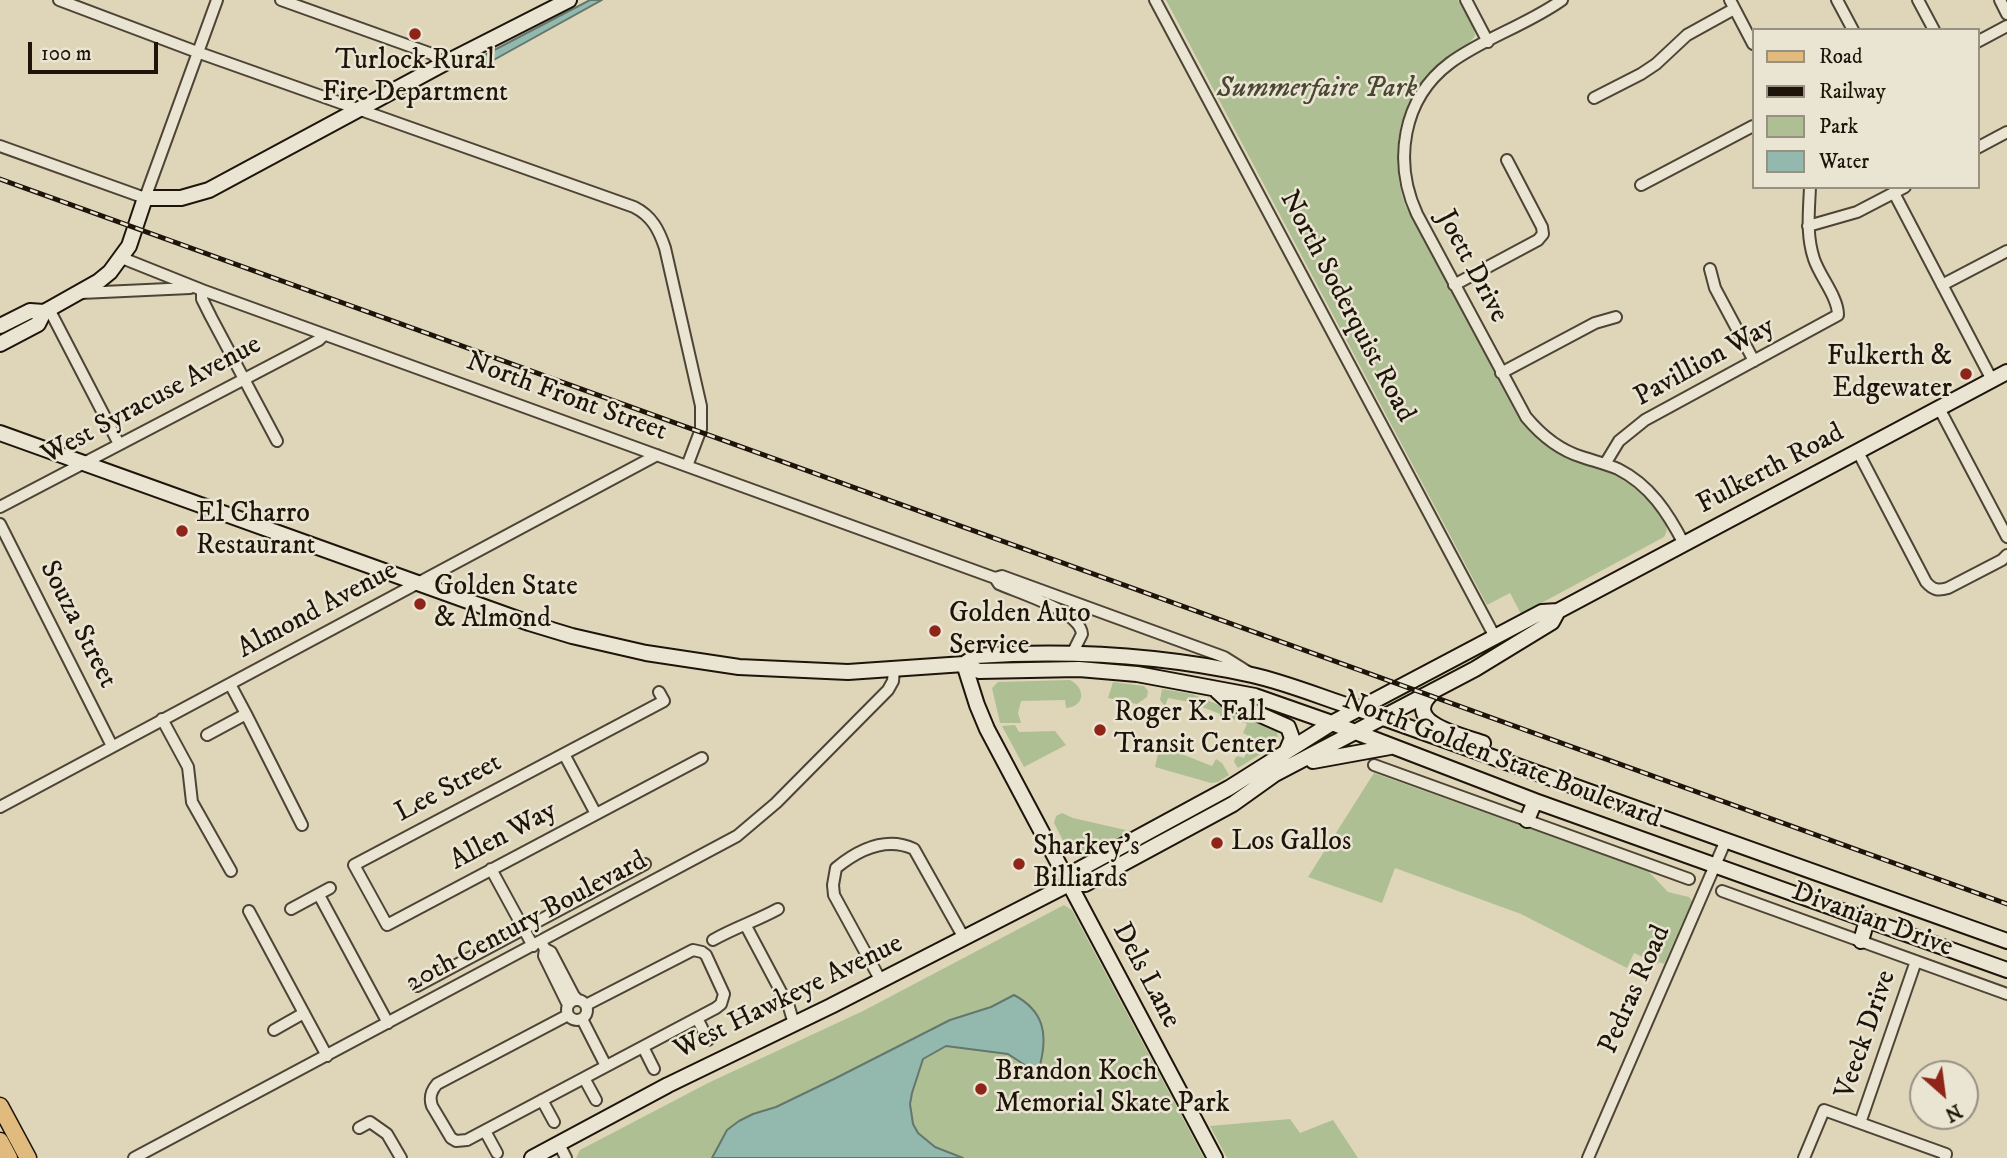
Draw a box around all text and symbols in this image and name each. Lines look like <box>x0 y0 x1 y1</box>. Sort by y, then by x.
marker: Turlock Rural Fire Department <box>407 26 423 42</box>
scale bar <box>32 28 161 72</box>
legend <box>1752 28 1979 189</box>
text: 100 m <box>41 41 92 67</box>
text: Road <box>1819 44 1863 70</box>
place label: Turlock Rural Fire Department <box>322 45 508 111</box>
park label: Summerfaire Park <box>1217 73 1417 107</box>
text: Railway <box>1819 79 1886 105</box>
text: Park <box>1819 114 1858 140</box>
text: Water <box>1819 149 1869 175</box>
street label: North Soderquist Road <box>1271 186 1421 428</box>
street label: Joett Drive <box>1428 205 1514 329</box>
street label: Pavillion Way <box>1629 311 1781 415</box>
street label: West Syracuse Avenue <box>37 329 267 473</box>
place label: Fulkerth & Edgewater <box>1827 341 1952 407</box>
street label: North Front Street <box>461 346 671 450</box>
marker: Fulkerth & Edgewater <box>1958 366 1974 382</box>
street label: Fulkerth Road <box>1692 417 1850 523</box>
place label: El Charro Restaurant <box>196 498 316 564</box>
marker: El Charro Restaurant <box>174 523 190 539</box>
street label: Almond Avenue <box>232 555 404 667</box>
street label: Souza Street <box>31 556 123 694</box>
place label: Golden State & Almond <box>434 571 578 637</box>
marker: Golden State & Almond <box>412 596 428 612</box>
place label: Golden Auto Service <box>949 598 1091 664</box>
marker: Golden Auto Service <box>927 623 943 639</box>
street label: North Golden State Boulevard <box>1337 685 1665 837</box>
place label: Roger K. Fall Transit Center <box>1114 697 1276 763</box>
marker: Roger K. Fall Transit Center <box>1092 722 1108 738</box>
street label: Lee Street <box>390 747 508 831</box>
street label: Allen Way <box>445 795 563 879</box>
place label: Los Gallos <box>1231 826 1351 860</box>
place label: Sharkey's Billiards <box>1033 831 1140 897</box>
marker: Los Gallos <box>1209 835 1225 851</box>
street label: 20th Century Boulevard <box>401 845 653 1001</box>
marker: Sharkey's Billiards <box>1011 856 1027 872</box>
street label: Divanian Drive <box>1787 876 1957 966</box>
street label: Dels Lane <box>1103 918 1187 1034</box>
street label: Pedras Road <box>1593 921 1679 1059</box>
street label: West Hawkeye Avenue <box>669 928 909 1068</box>
street label: Veeck Drive <box>1829 966 1905 1104</box>
place label: Brandon Koch Memorial Skate Park <box>995 1056 1230 1122</box>
north arrow <box>1909 1060 1979 1130</box>
marker: Brandon Koch Memorial Skate Park <box>973 1081 989 1097</box>
text: N <box>1941 1098 1965 1126</box>

